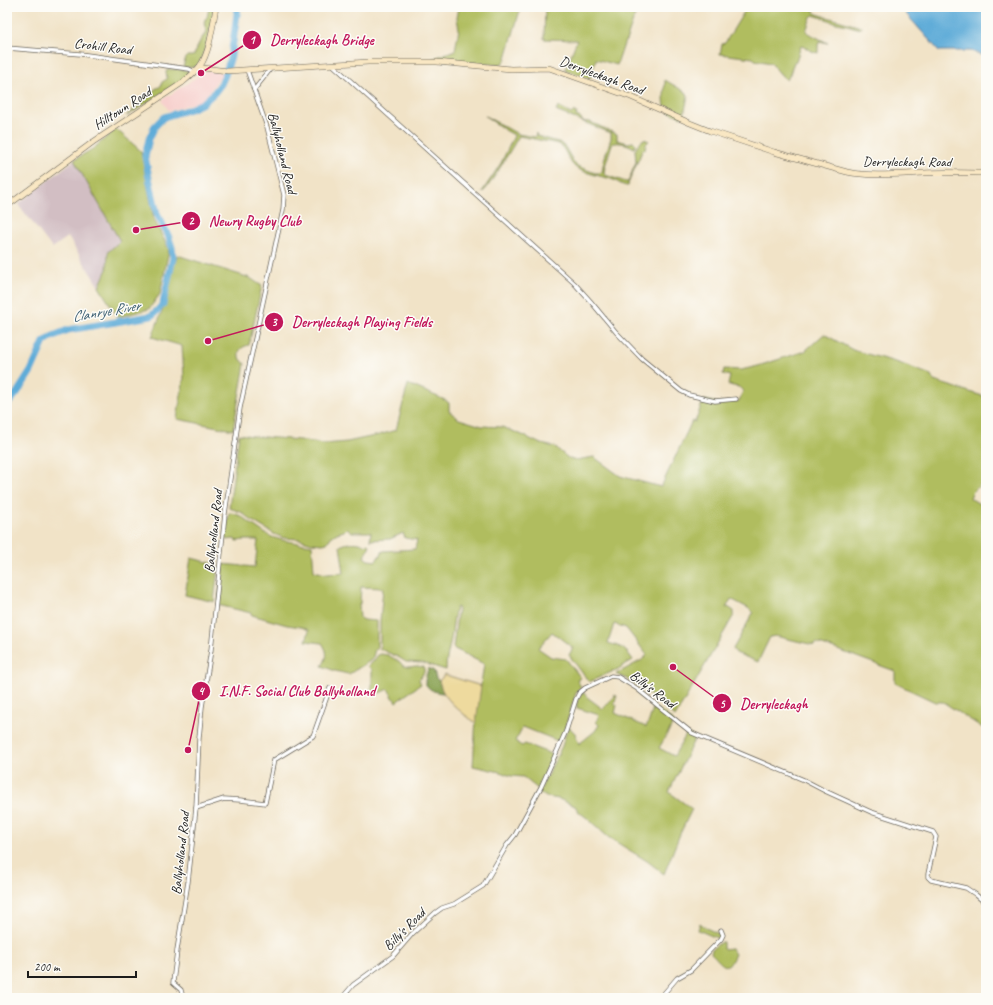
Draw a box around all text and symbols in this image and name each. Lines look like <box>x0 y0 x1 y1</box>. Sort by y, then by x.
callout: Derryleckagh Bridge <box>242 27 382 54</box>
text: Derryleckagh Bridge <box>270 31 375 50</box>
text: 1 <box>249 32 256 48</box>
street label: Crohill Road <box>73 35 135 59</box>
street label: Derryleckagh Road <box>557 52 649 99</box>
street label: Hilltown Road <box>90 82 157 133</box>
street label: Ballyholland Road <box>264 111 301 198</box>
street label: Derryleckagh Road <box>863 153 954 170</box>
callout: Newry Rugby Club <box>181 208 309 235</box>
text: Newry Rugby Club <box>209 212 303 231</box>
text: 2 <box>188 213 195 229</box>
water label: Clanrye River <box>71 296 144 327</box>
callout: Derryleckagh Playing Fields <box>264 308 440 335</box>
text: Derryleckagh Playing Fields <box>292 313 434 332</box>
text: 3 <box>271 314 278 330</box>
street label: Ballyholland Road <box>201 486 227 573</box>
street label: Billy's Road <box>627 667 681 714</box>
callout: I.N.F. Social Club Ballyholland <box>191 677 384 704</box>
text: I.N.F. Social Club Ballyholland <box>219 682 378 701</box>
text: 4 <box>198 683 205 699</box>
callout: Derryleckagh <box>712 690 815 717</box>
text: Derryleckagh <box>740 695 809 714</box>
text: 5 <box>719 696 726 712</box>
street label: Ballyholland Road <box>168 808 194 895</box>
street label: Billy's Road <box>380 903 431 954</box>
scale bar <box>28 953 136 979</box>
text: 200 m <box>34 959 61 975</box>

